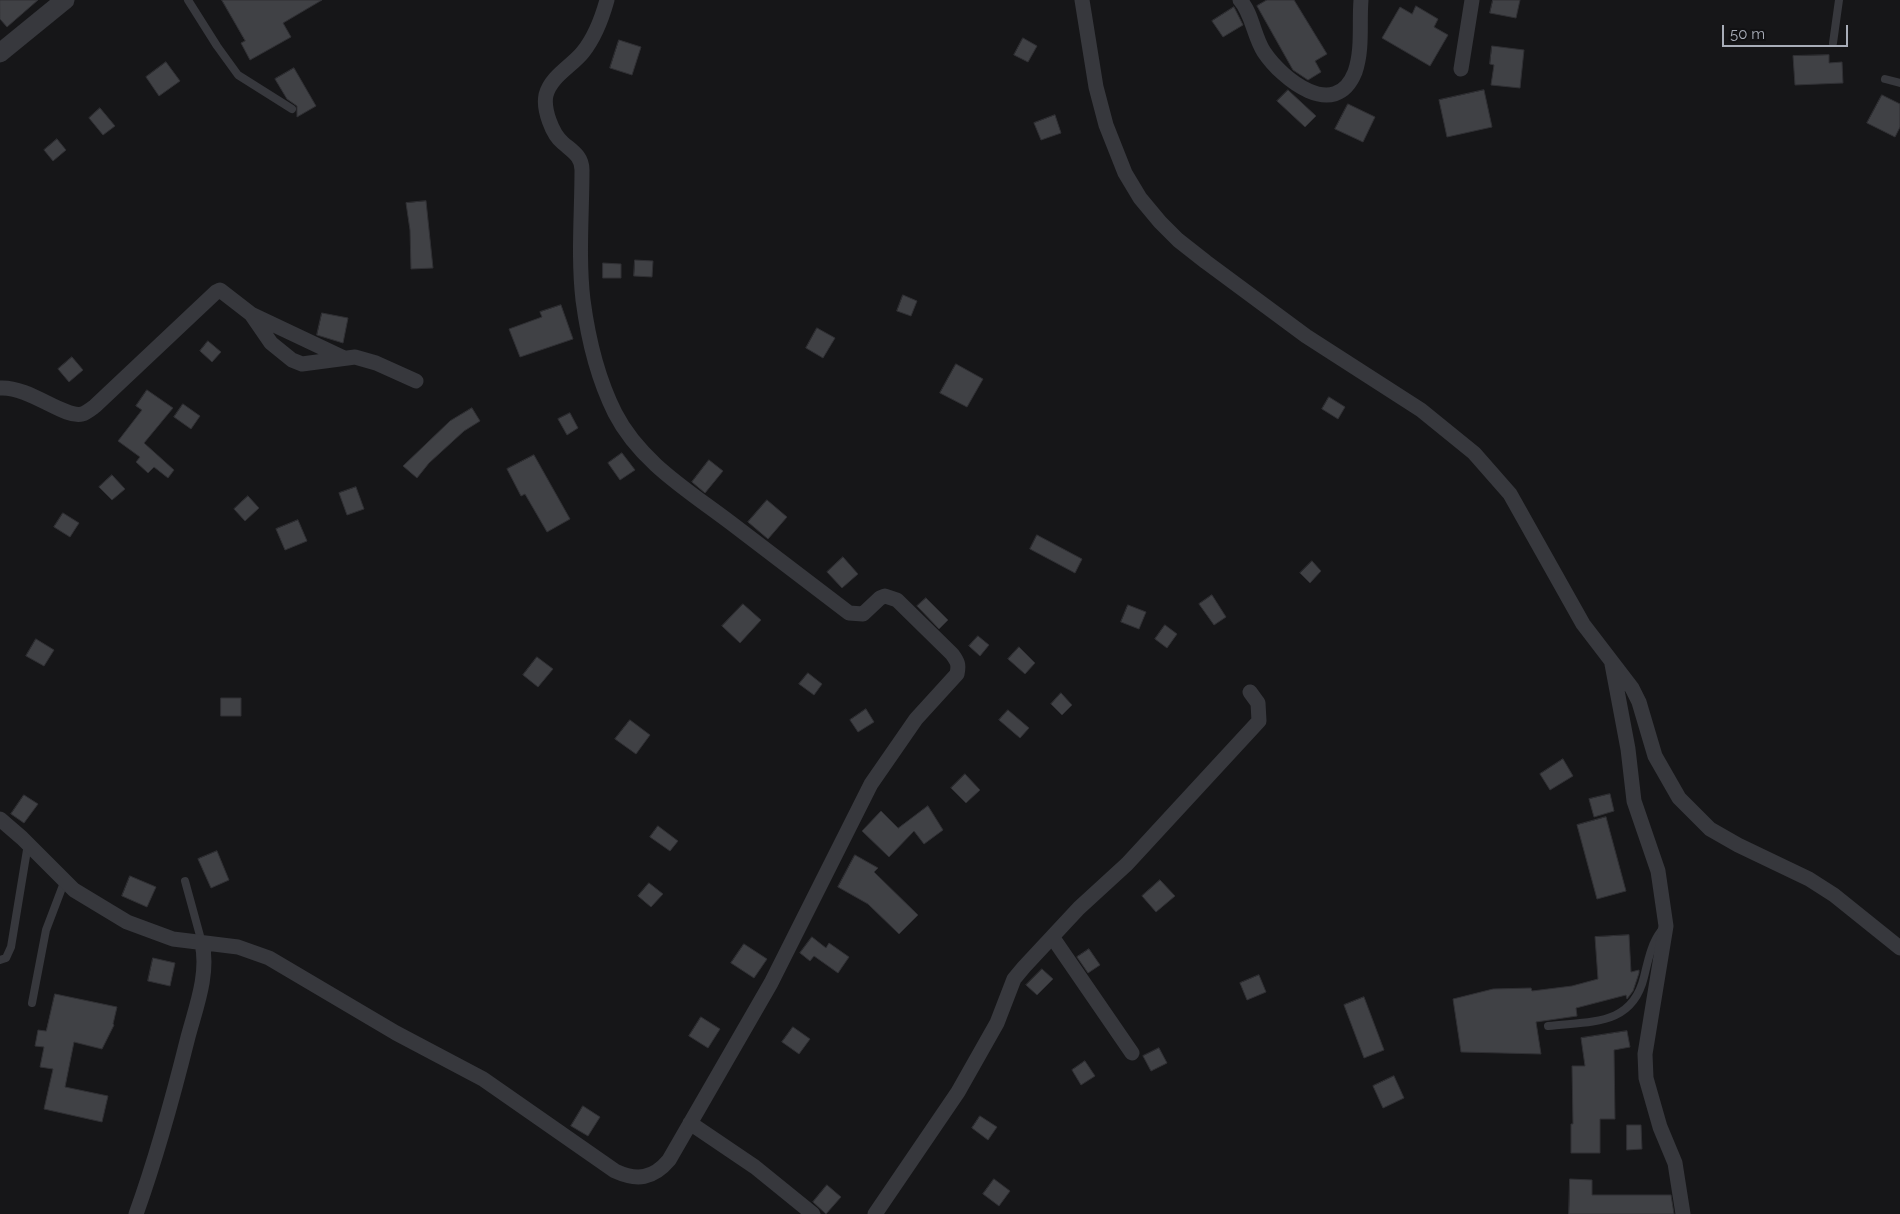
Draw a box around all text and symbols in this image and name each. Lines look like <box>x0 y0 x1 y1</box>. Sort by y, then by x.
scale bar <box>1725 15 1851 47</box>
text: 50 m <box>1730 25 1765 43</box>

